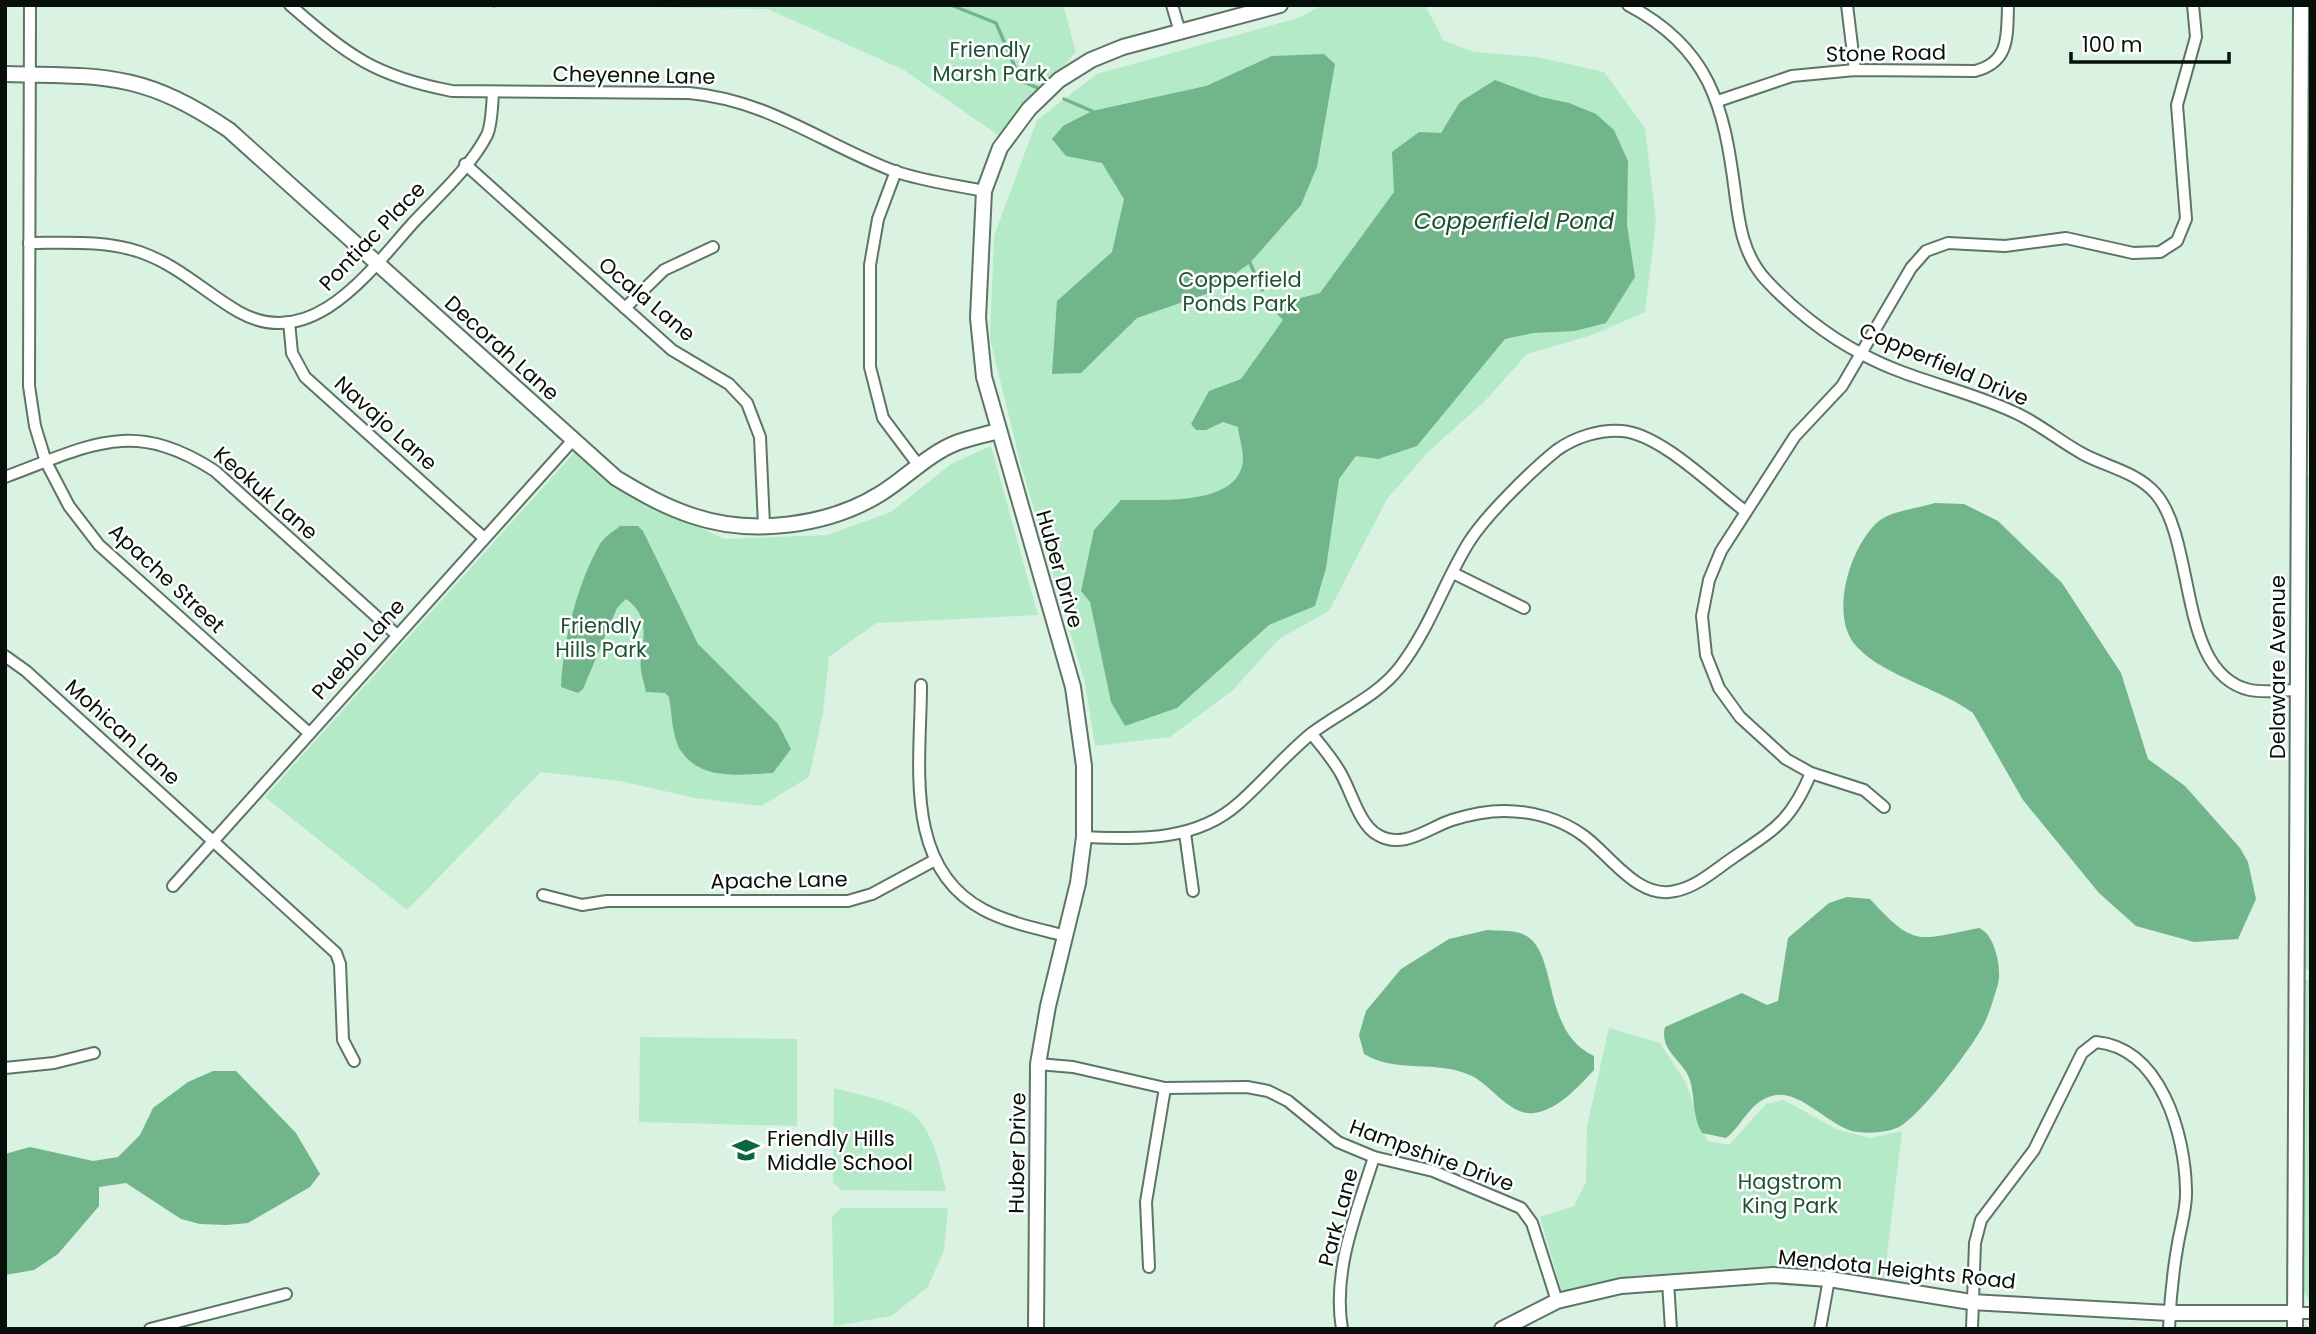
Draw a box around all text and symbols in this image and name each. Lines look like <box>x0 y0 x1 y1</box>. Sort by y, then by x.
scale bar <box>2071 21 2228 65</box>
text: 100 m <box>2082 30 2142 59</box>
park label: Friendly Marsh Park <box>932 35 1048 88</box>
street label: Stone Road <box>1826 37 1946 69</box>
street label: Cheyenne Lane <box>552 59 716 91</box>
street label: Pontiac Place <box>312 175 432 297</box>
water label: Copperfield Pond <box>1414 205 1615 237</box>
street label: Ocala Lane <box>592 250 702 348</box>
park label: Copperfield Ponds Park <box>1178 265 1302 318</box>
street label: Decorah Lane <box>438 289 566 407</box>
street label: Copperfield Drive <box>1855 315 2033 413</box>
street label: Navajo Lane <box>328 369 444 477</box>
street label: Keokuk Lane <box>208 440 324 546</box>
street label: Huber Drive <box>1029 507 1091 631</box>
street label: Apache Street <box>103 517 231 639</box>
street label: Delaware Avenue <box>2263 575 2292 759</box>
street label: Pueblo Lane <box>305 592 411 706</box>
park label: Friendly Hills Park <box>555 611 647 664</box>
street label: Mohican Lane <box>59 672 187 792</box>
street label: Apache Lane <box>710 864 848 896</box>
street label: Huber Drive <box>1001 1092 1033 1214</box>
street label: Hampshire Drive <box>1346 1112 1518 1198</box>
place label: Friendly Hills Middle School <box>767 1124 913 1177</box>
school or university icon: Friendly Hills Middle School <box>731 1135 761 1165</box>
street label: Park Lane <box>1311 1165 1365 1269</box>
park label: Hagstrom King Park <box>1738 1167 1842 1220</box>
street label: Mendota Heights Road <box>1777 1242 2017 1296</box>

